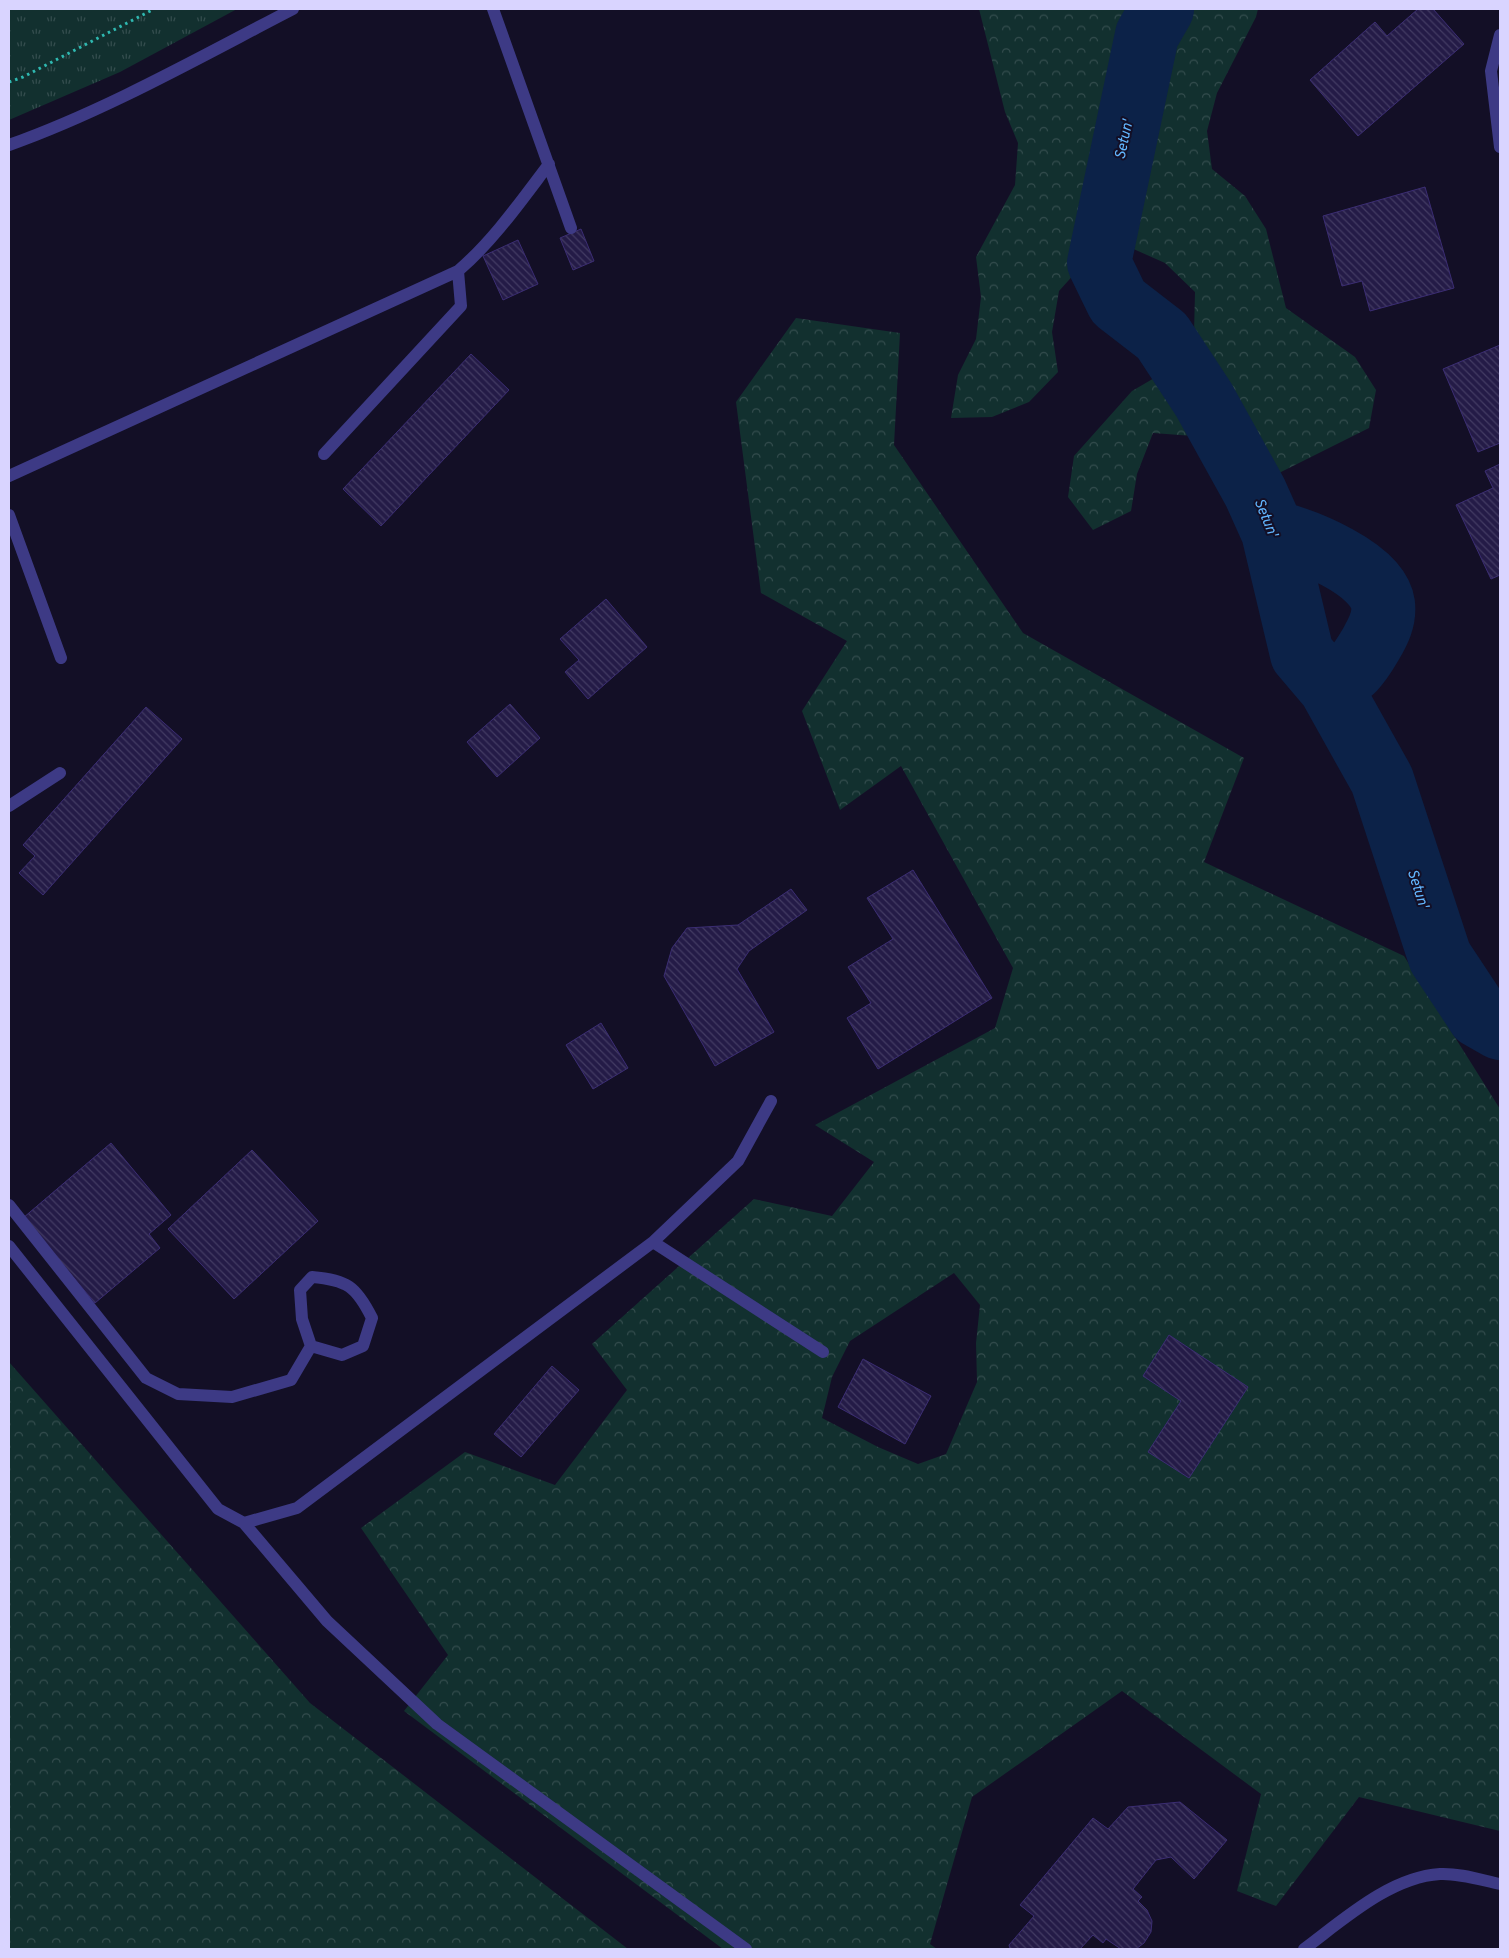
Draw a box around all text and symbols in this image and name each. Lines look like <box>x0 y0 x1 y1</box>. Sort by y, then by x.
water label: Setun' <box>1112 117 1139 162</box>
water label: Setun' <box>1249 496 1282 542</box>
water label: Setun' <box>1402 867 1433 913</box>

